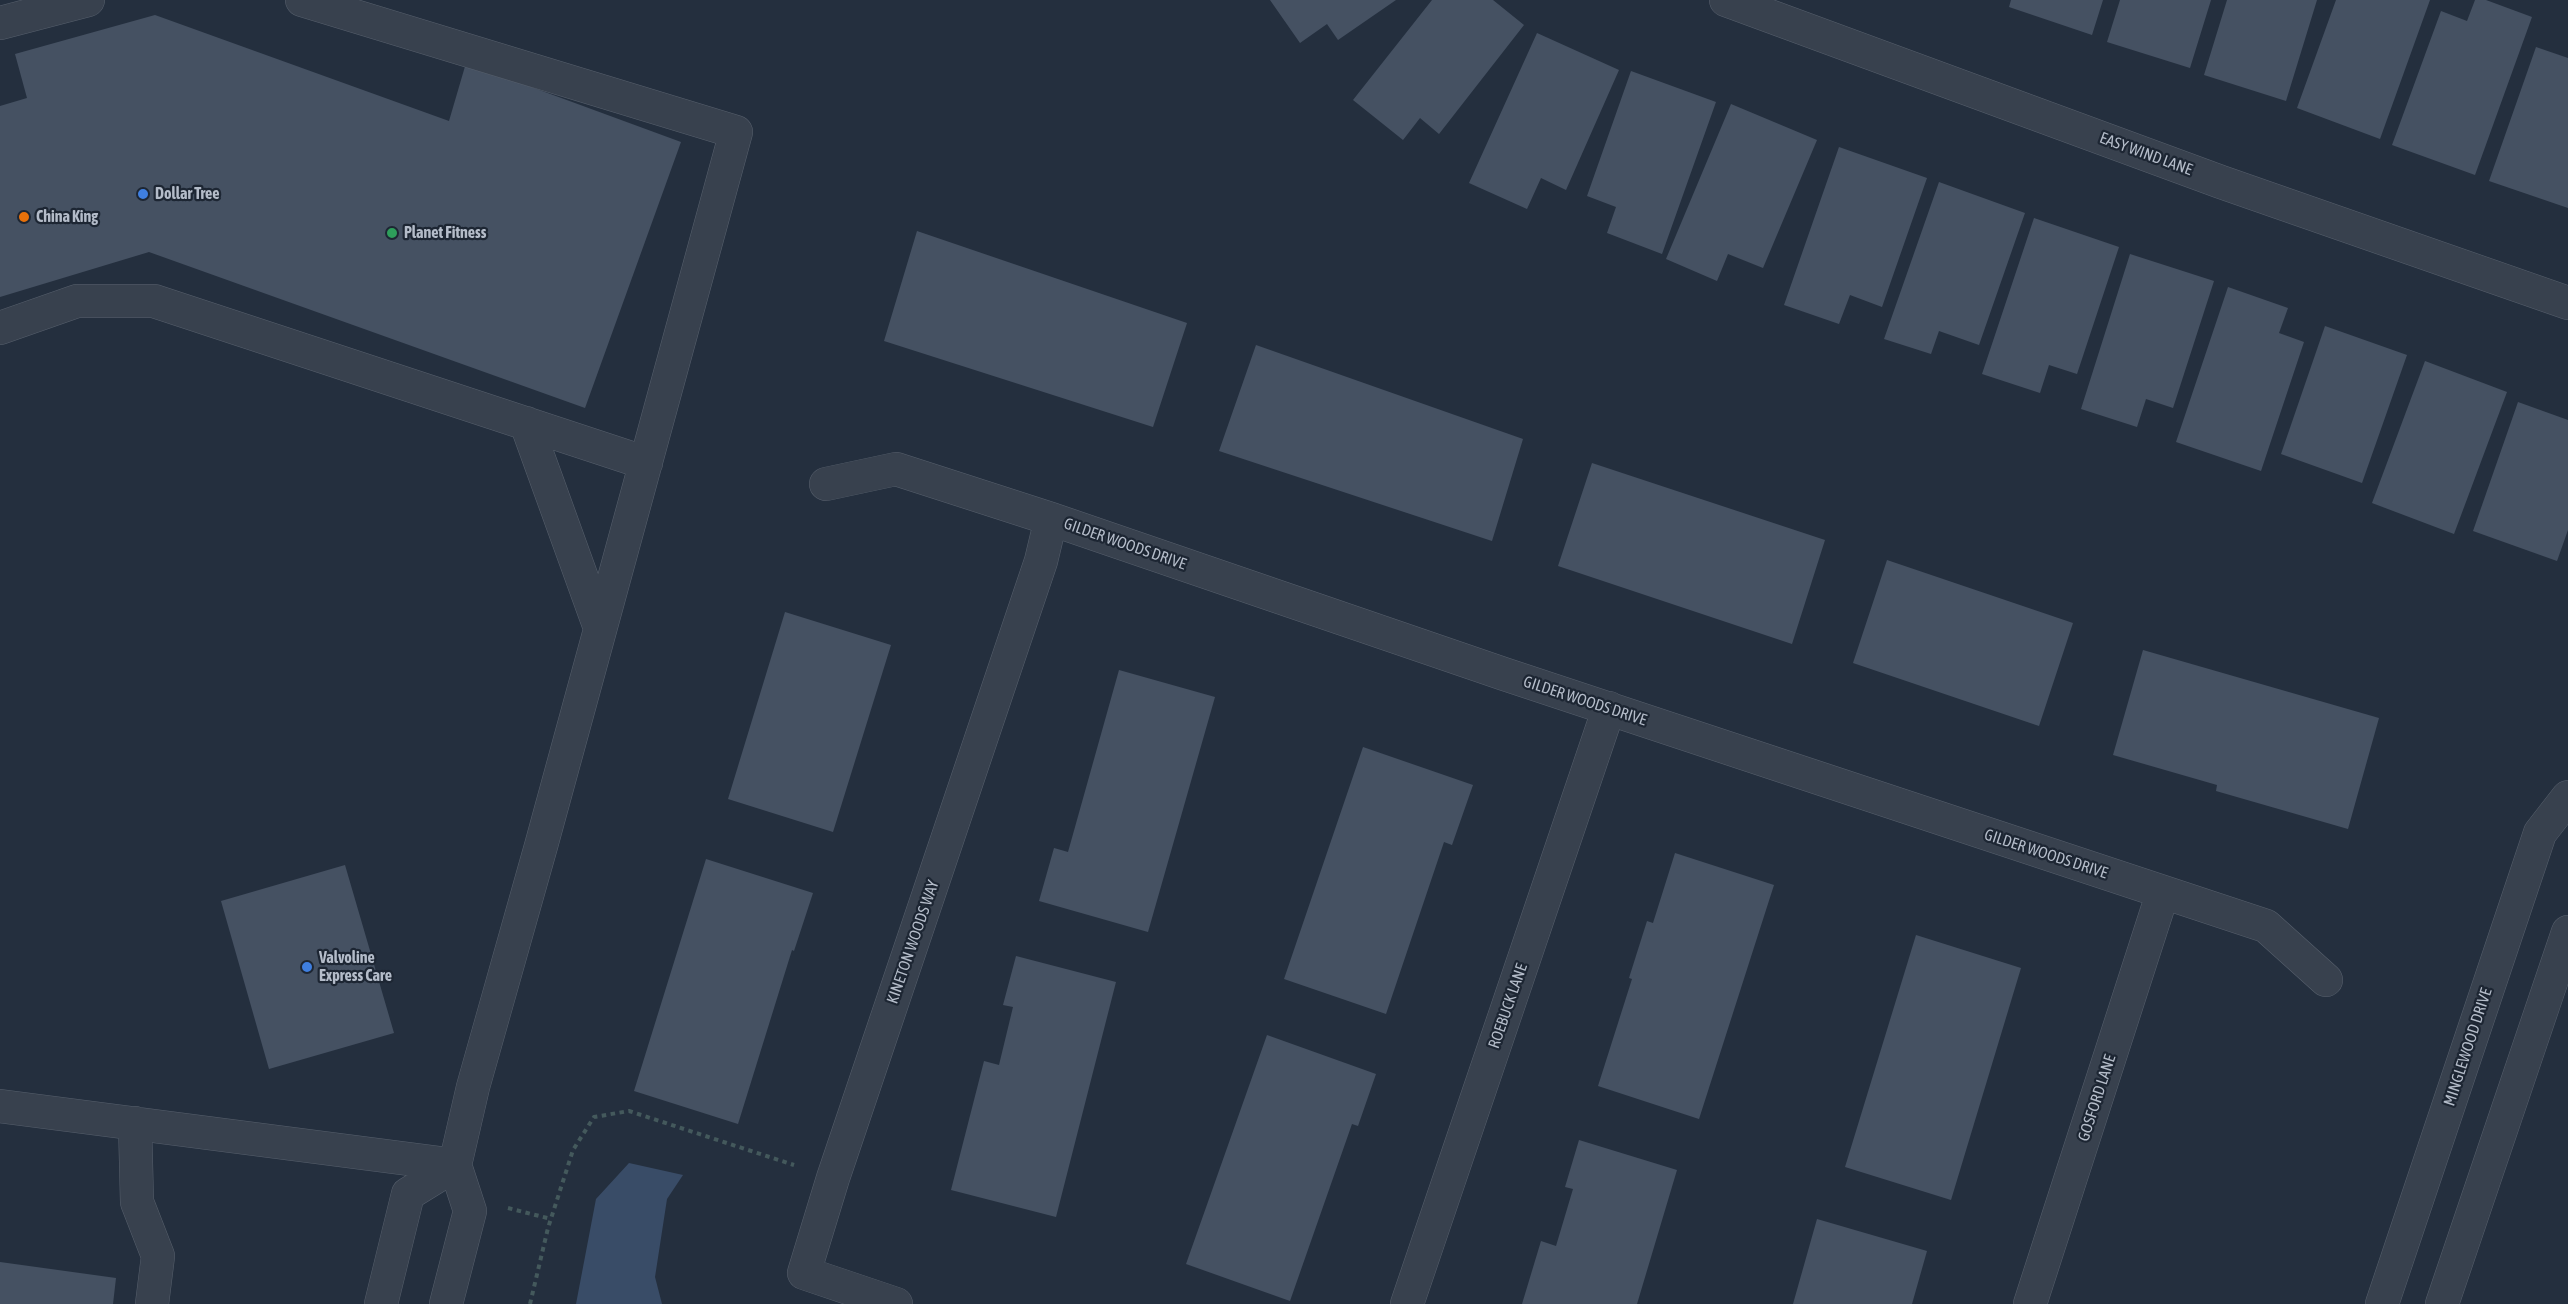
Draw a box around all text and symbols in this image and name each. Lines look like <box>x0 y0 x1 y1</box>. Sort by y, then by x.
street label: EASY WIND LANE <box>2097 128 2195 180</box>
place label: Dollar Tree <box>155 184 220 204</box>
marker: Dollar Tree <box>136 187 150 201</box>
place label: China King <box>36 207 98 227</box>
marker: China King <box>17 210 31 224</box>
place label: Planet Fitness <box>404 223 486 243</box>
marker: Planet Fitness <box>385 226 399 240</box>
street label: GILDER WOODS DRIVE <box>1061 514 1189 574</box>
street label: GILDER WOODS DRIVE <box>1521 672 1649 730</box>
street label: GILDER WOODS DRIVE <box>1982 825 2110 883</box>
street label: KINETON WOODS WAY <box>883 878 943 1006</box>
place label: Valvoline Express Care <box>319 948 392 986</box>
marker: Valvoline Express Care <box>300 960 314 974</box>
street label: ROEBUCK LANE <box>1485 961 1531 1051</box>
street label: MINGLEWOOD DRIVE <box>2440 986 2496 1108</box>
street label: GOSFORD LANE <box>2074 1052 2120 1144</box>

